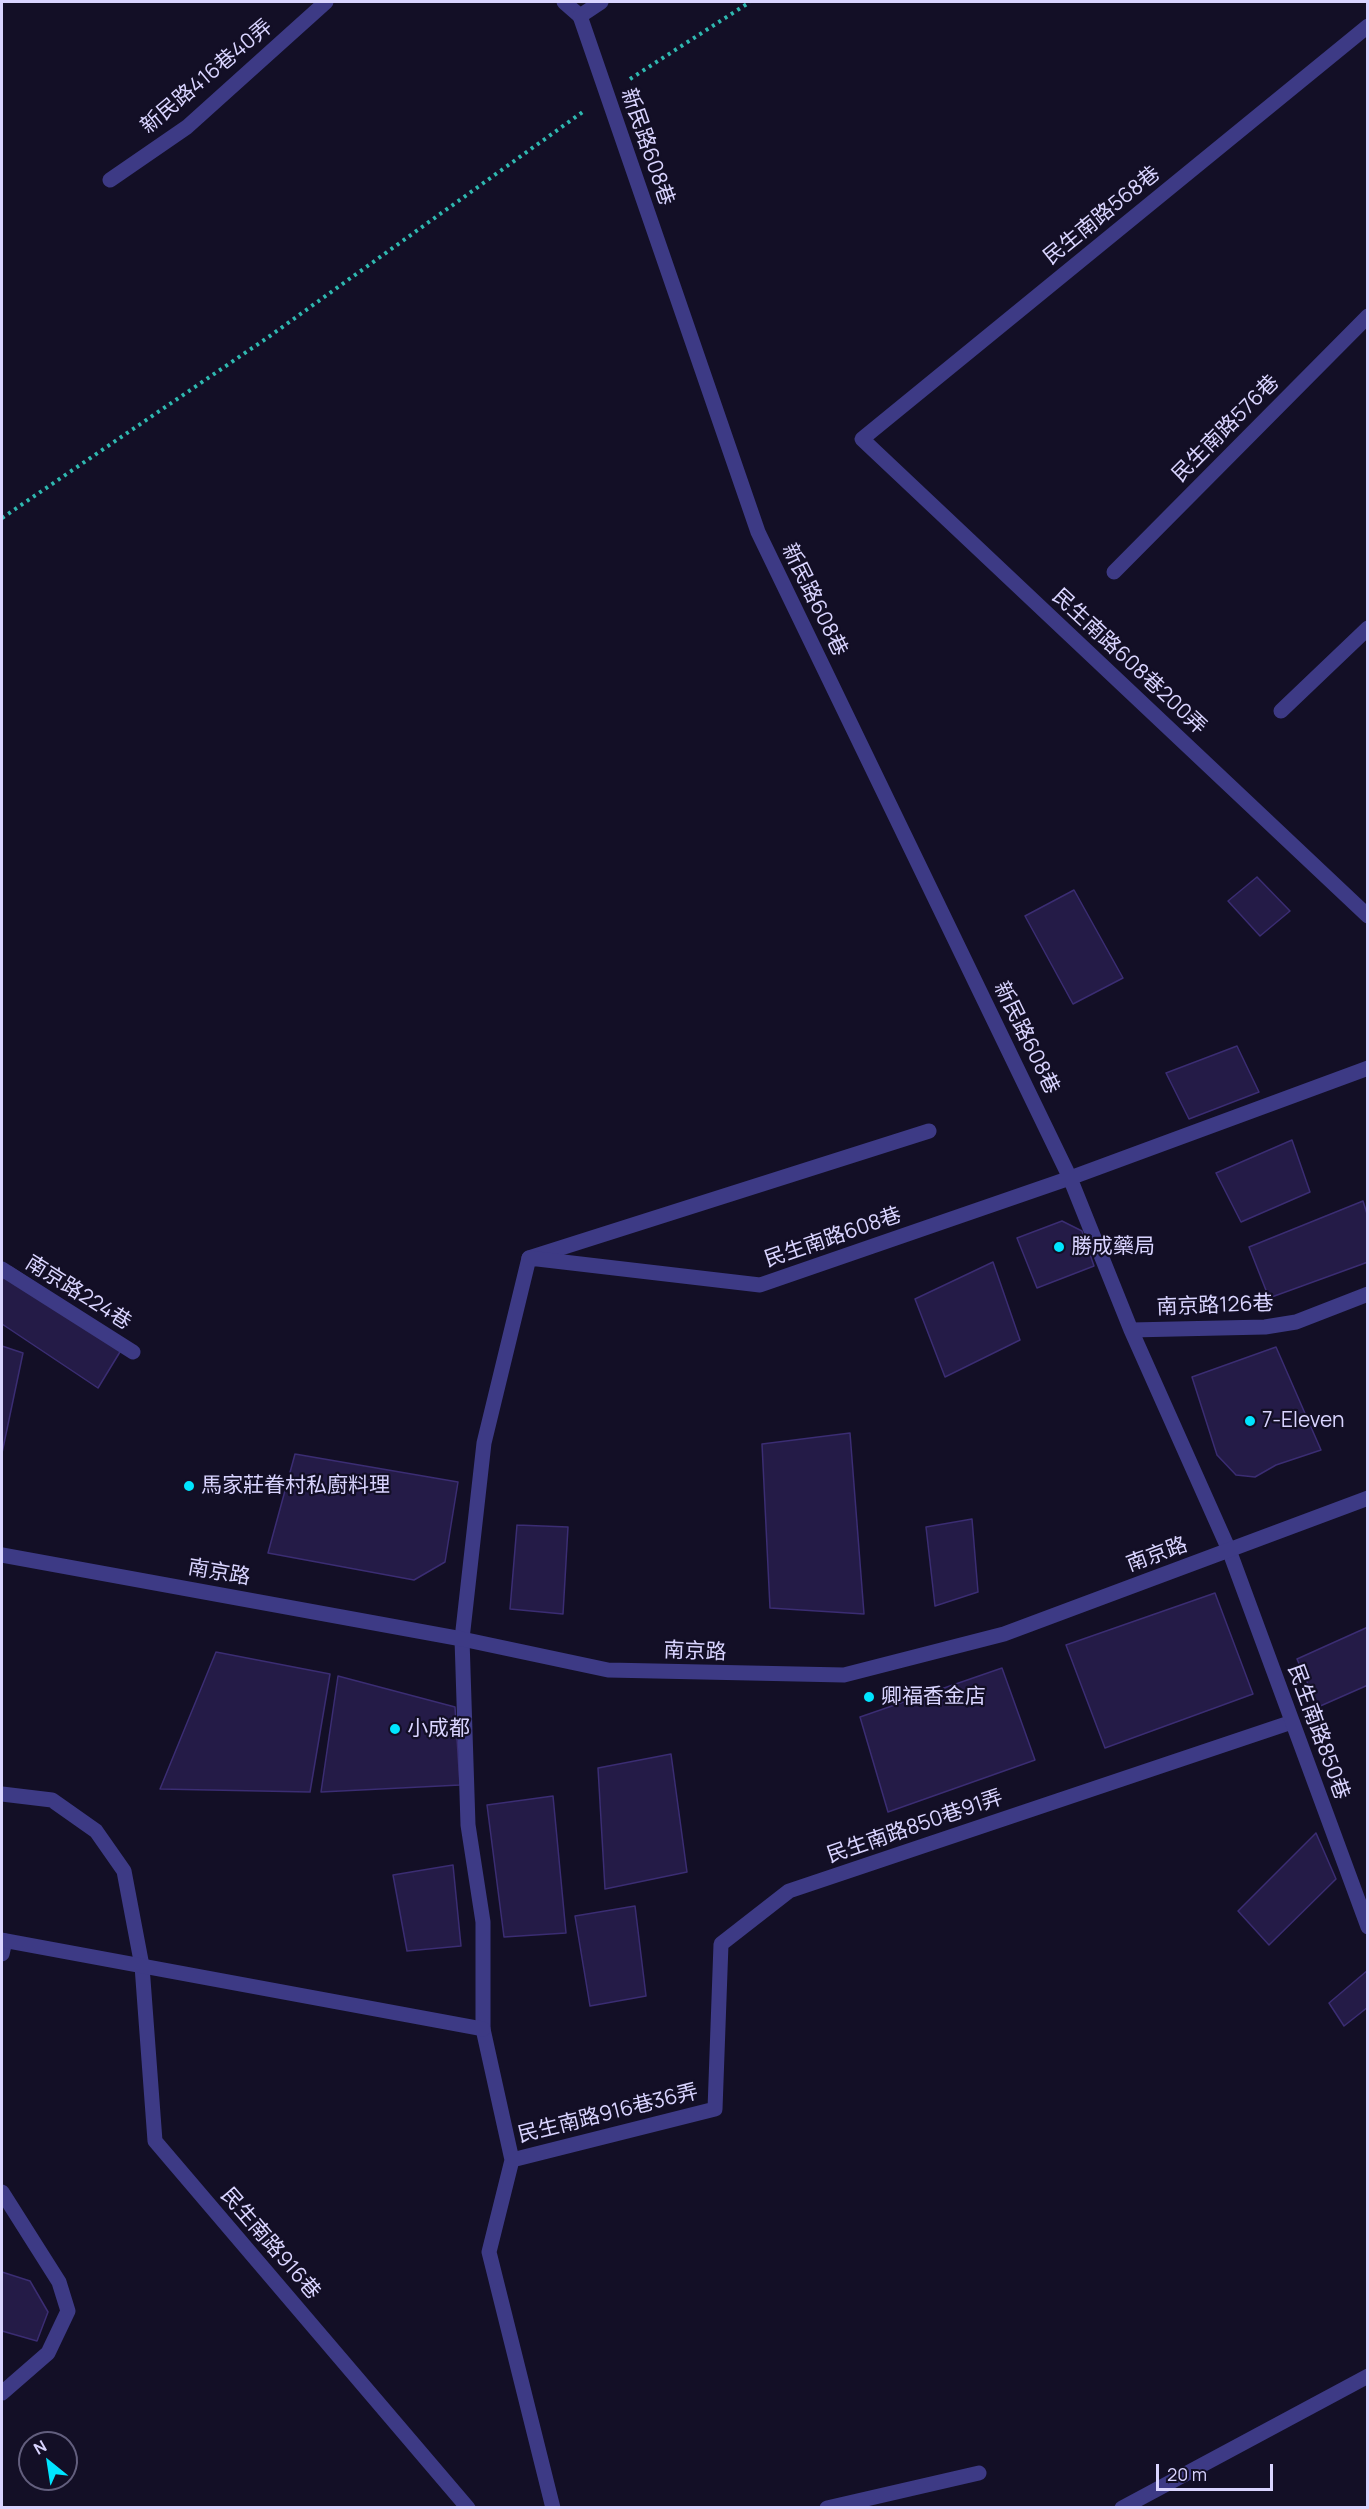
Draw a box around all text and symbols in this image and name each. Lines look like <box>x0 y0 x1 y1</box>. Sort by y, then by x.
street label: 新民路416巷40弄 <box>136 15 278 139</box>
street label: 新民路608巷 <box>615 85 679 209</box>
street label: 民生南路568巷 <box>1039 161 1165 271</box>
street label: 民生南路576巷 <box>1167 370 1285 488</box>
street label: 新民路608巷 <box>776 540 852 660</box>
street label: 民生南路608巷200弄 <box>1047 584 1211 740</box>
street label: 新民路608巷 <box>988 978 1064 1098</box>
street label: 民生南路608巷 <box>761 1203 905 1273</box>
place label: 勝成藥局 <box>1071 1234 1155 1260</box>
marker: 勝成藥局 <box>1052 1240 1066 1254</box>
street label: 南京路224巷 <box>20 1251 136 1335</box>
street label: 南京路126巷 <box>1156 1291 1274 1321</box>
place label: 7-Eleven <box>1262 1408 1344 1434</box>
marker: 7-Eleven <box>1243 1414 1257 1428</box>
place label: 馬家莊眷村私廚料理 <box>201 1473 390 1499</box>
marker: 馬家莊眷村私廚料理 <box>182 1479 196 1493</box>
street label: 南京路 <box>1123 1532 1191 1578</box>
street label: 南京路 <box>186 1555 252 1591</box>
street label: 南京路 <box>663 1638 727 1666</box>
street label: 民生南路850巷 <box>1282 1661 1354 1803</box>
place label: 卿福香金店 <box>881 1684 986 1710</box>
marker: 卿福香金店 <box>862 1690 876 1704</box>
place label: 小成都 <box>407 1716 470 1742</box>
marker: 小成都 <box>388 1722 402 1736</box>
street label: 民生南路850巷91弄 <box>824 1785 1006 1869</box>
street label: 民生南路916巷36弄 <box>515 2079 701 2149</box>
street label: 民生南路916巷 <box>215 2183 325 2305</box>
north arrow <box>18 2431 78 2491</box>
text: N <box>30 2435 50 2460</box>
scale bar <box>1159 2452 1276 2490</box>
text: 20 m <box>1167 2462 1207 2486</box>

